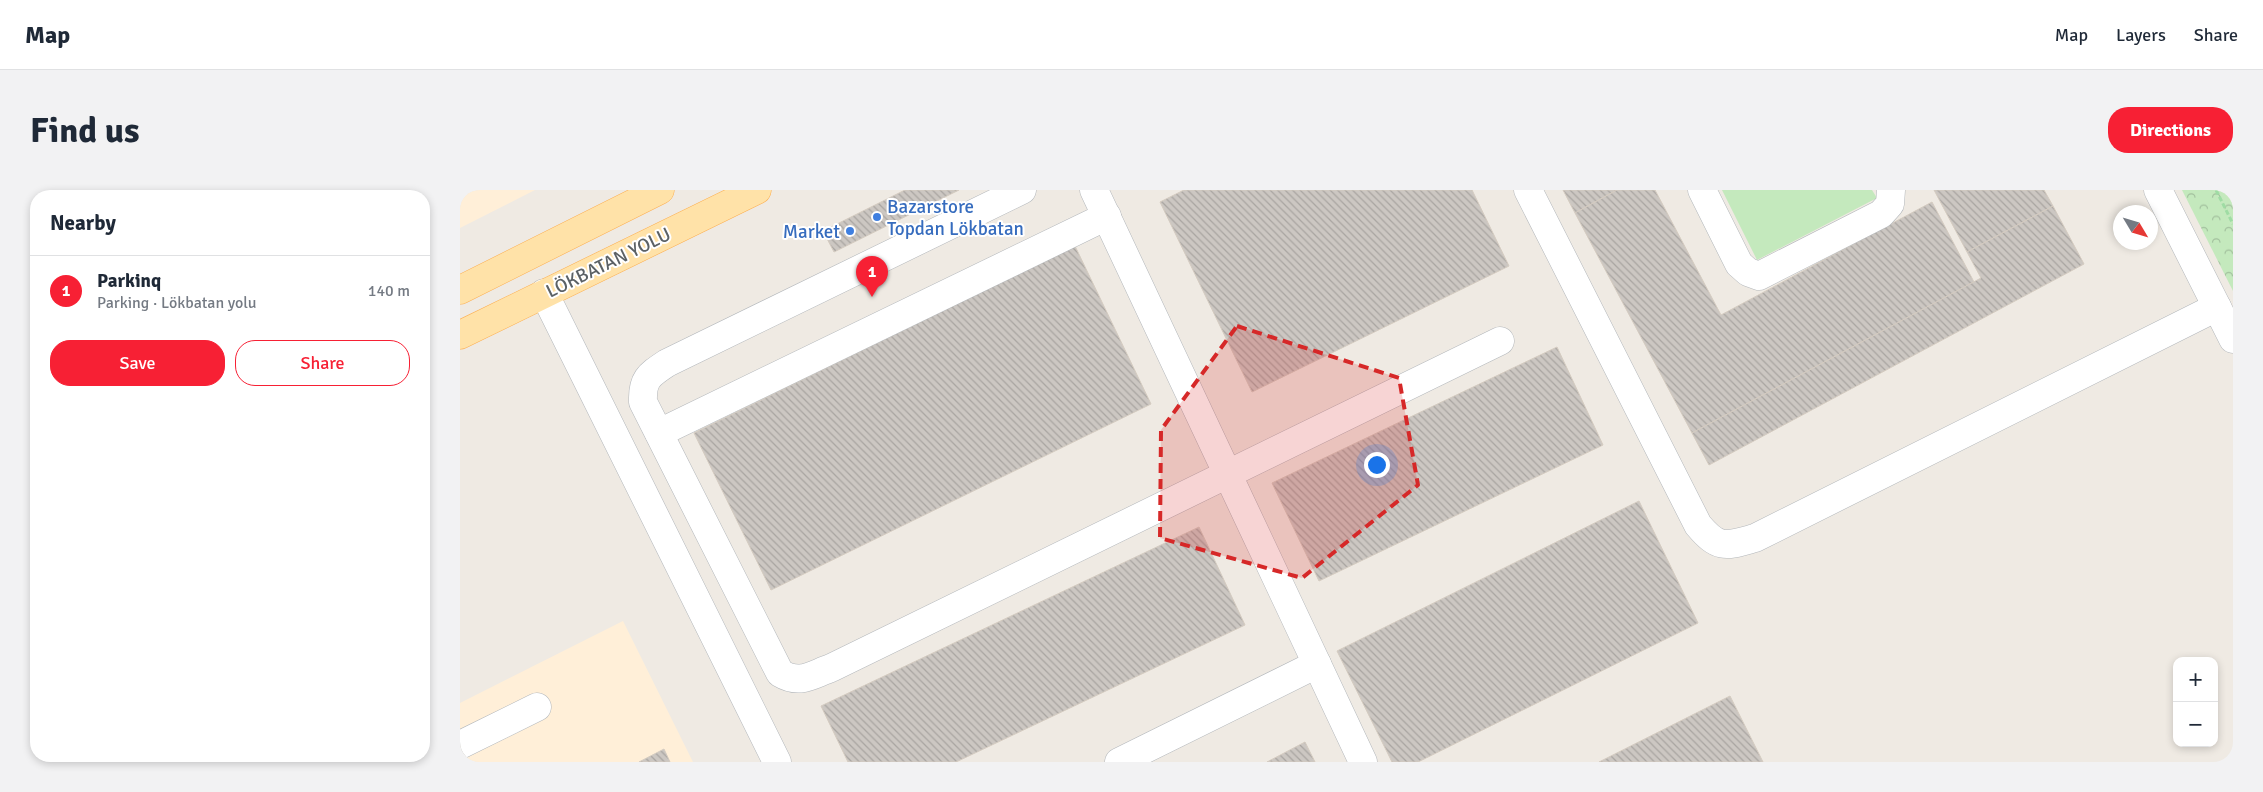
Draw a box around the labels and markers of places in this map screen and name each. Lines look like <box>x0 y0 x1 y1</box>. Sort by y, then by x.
place label: Bazarstore Topdan Lökbatan <box>887 195 1024 241</box>
marker: Bazarstore Topdan Lökbatan <box>871 211 883 223</box>
place label: Market <box>783 220 840 244</box>
marker: Market <box>844 225 856 237</box>
pin: 1 <box>856 256 888 297</box>

